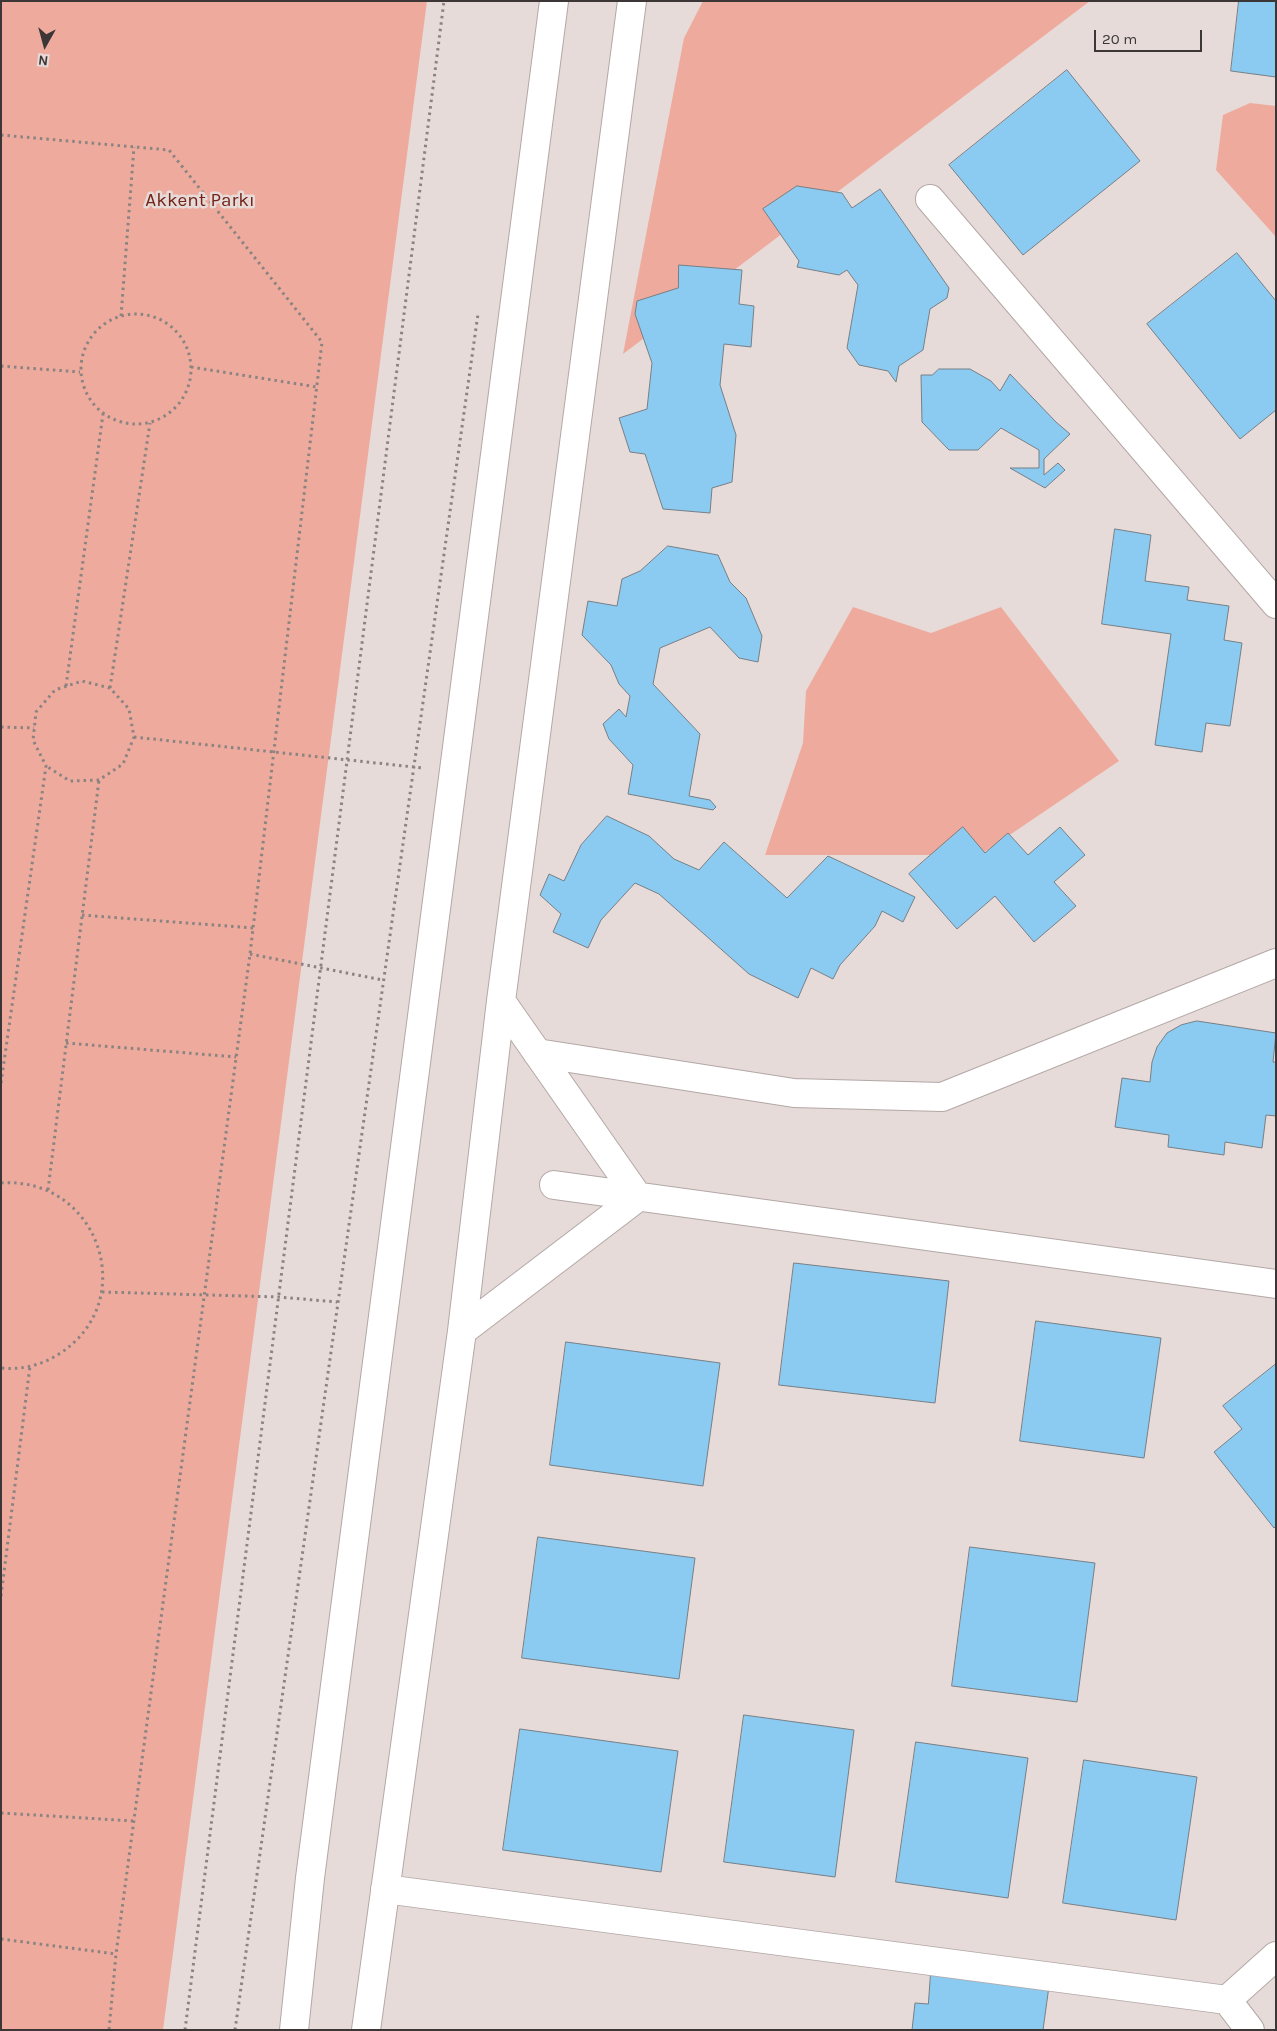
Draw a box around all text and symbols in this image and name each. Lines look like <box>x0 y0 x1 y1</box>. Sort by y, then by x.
north arrow <box>20 20 70 70</box>
scale bar <box>1097 20 1204 52</box>
text: 20 m <box>1102 30 1137 48</box>
text: N <box>37 51 49 69</box>
park label: Akkent Parkı <box>145 190 255 212</box>

